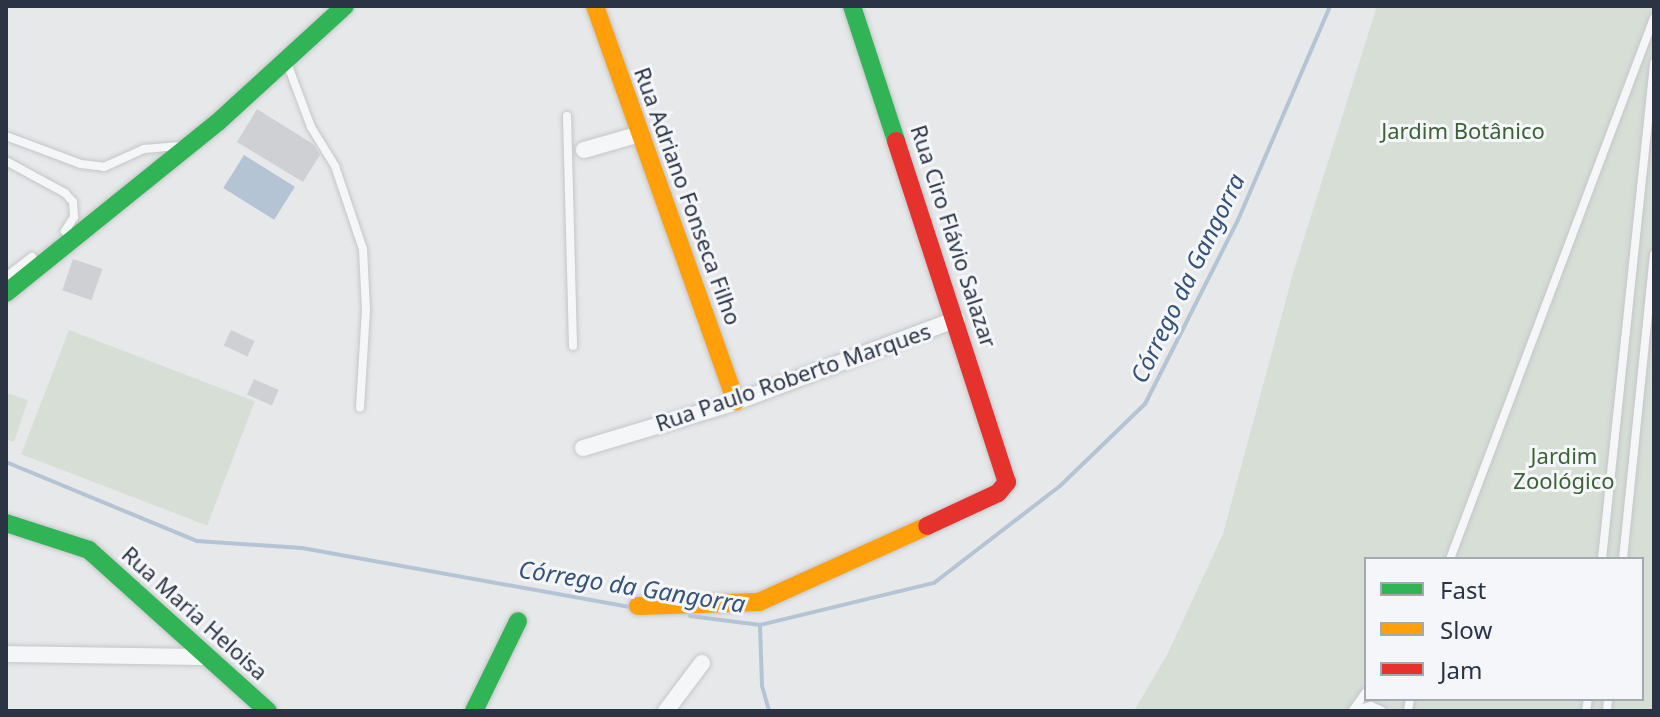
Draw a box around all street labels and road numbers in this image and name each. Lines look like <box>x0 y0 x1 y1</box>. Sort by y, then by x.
street label: Rua Adriano Fonseca Filho <box>629 64 747 328</box>
street label: Rua Ciro Flávio Salazar <box>906 122 1002 350</box>
street label: Rua Paulo Roberto Marques <box>652 317 934 437</box>
street label: Rua Maria Heloisa <box>117 541 273 685</box>

